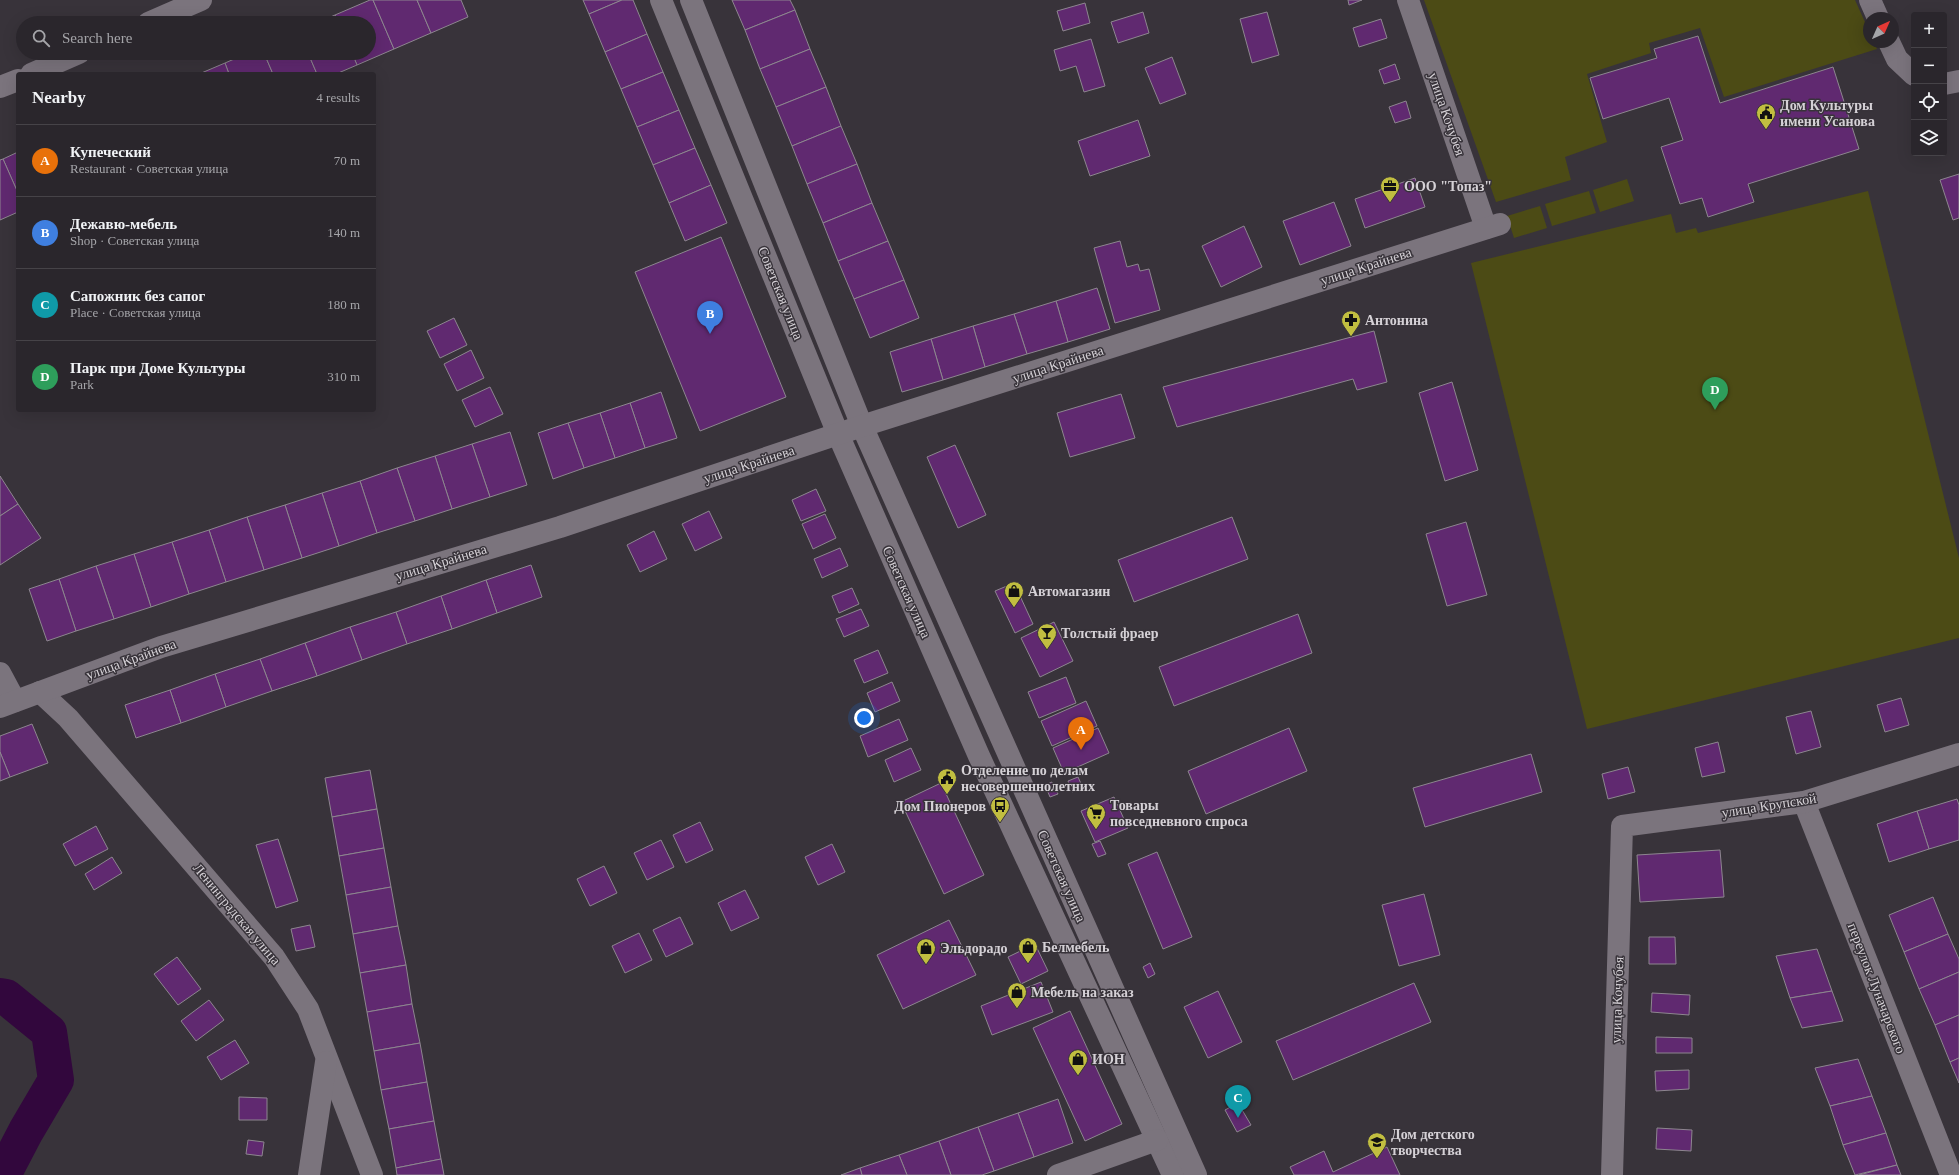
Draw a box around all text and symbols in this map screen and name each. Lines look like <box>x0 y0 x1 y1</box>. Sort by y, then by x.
north arrow <box>1863 12 1899 48</box>
map controls <box>1911 12 1947 156</box>
button: + <box>1911 12 1947 48</box>
search box <box>16 16 376 60</box>
icon: search <box>30 27 52 49</box>
text: Search here <box>62 30 132 46</box>
button: − <box>1911 48 1947 84</box>
street label: улица Кочубея <box>1425 71 1468 158</box>
button: locate <box>1911 84 1947 120</box>
text: Nearby <box>32 88 86 107</box>
text: 4 results <box>316 90 360 105</box>
place label: Дом Культуры имени Усанова <box>1780 98 1875 129</box>
public building icon: Дом Культуры имени Усанова <box>1755 102 1777 130</box>
button: layers <box>1911 120 1947 156</box>
text: Купеческий <box>70 144 151 160</box>
text: A <box>40 153 50 168</box>
text: 70 m <box>334 153 360 168</box>
text: Restaurant · Советская улица <box>70 161 228 176</box>
office icon: ООО "Топаз" <box>1379 175 1401 203</box>
place label: ООО "Топаз" <box>1404 179 1492 194</box>
text: Дежавю-мебель <box>70 216 177 232</box>
text: B <box>41 225 49 240</box>
text: 140 m <box>327 225 360 240</box>
text: Shop · Советская улица <box>70 233 199 248</box>
street label: Советская улица <box>755 245 806 343</box>
street label: улица Крайнева <box>1319 245 1414 288</box>
text: Сапожник без сапог <box>70 288 205 304</box>
text: C <box>40 297 50 312</box>
text: 180 m <box>327 297 360 312</box>
pin: B <box>697 301 723 334</box>
text: Place · Советская улица <box>70 305 201 320</box>
pharmacy icon: Антонина <box>1340 309 1362 337</box>
place label: Антонина <box>1365 313 1428 328</box>
street label: улица Крайнева <box>1011 343 1106 386</box>
text: Парк при Доме Культуры <box>70 360 246 376</box>
text: D <box>40 369 50 384</box>
text: 310 m <box>327 369 360 384</box>
text: Park <box>70 377 94 392</box>
pin: D <box>1702 377 1728 410</box>
street label: улица Крайнева <box>702 443 797 486</box>
street label: улица Крайнева <box>394 541 489 583</box>
street label: Советская улица <box>880 544 934 641</box>
shop icon: Автомагазин <box>1003 580 1025 608</box>
place label: Автомагазин <box>1028 584 1110 599</box>
bar icon: Толстый фраер <box>1036 622 1058 650</box>
place label: Толстый фраер <box>1061 626 1159 641</box>
street label: улица Крайнева <box>84 636 179 683</box>
your location <box>854 708 874 728</box>
pin: A <box>1068 717 1094 750</box>
place label: Отделение по делам несовершеннолетних <box>961 763 1095 794</box>
public building icon: Отделение по делам несовершеннолетних <box>936 767 958 795</box>
street label: улица Крупской <box>1721 791 1818 820</box>
bus stop icon: Дом Пионеров <box>989 795 1011 823</box>
place label: Товары повседневного спроса <box>1110 798 1248 829</box>
place label: Дом Пионеров <box>894 799 986 814</box>
supermarket icon: Товары повседневного спроса <box>1085 802 1107 830</box>
street label: Советская улица <box>1035 828 1089 925</box>
street label: Ленинградская улица <box>190 861 284 969</box>
street label: переулок Луначарского <box>1845 921 1908 1056</box>
shop icon: Белмебель <box>1017 936 1039 964</box>
shop icon: Эльдорадо <box>915 937 937 965</box>
place label: Белмебель <box>1042 940 1110 955</box>
place label: Эльдорадо <box>940 941 1008 956</box>
street label: улица Кочубея <box>1608 956 1627 1044</box>
shop icon: Мебель на заказ <box>1006 981 1028 1009</box>
place label: Мебель на заказ <box>1031 985 1134 1000</box>
shop icon: ИОН <box>1067 1048 1089 1076</box>
place label: ИОН <box>1092 1052 1125 1067</box>
pin: C <box>1225 1085 1251 1118</box>
place label: Дом детского творчества <box>1391 1127 1475 1158</box>
school or university icon: Дом детского творчества <box>1366 1131 1388 1159</box>

